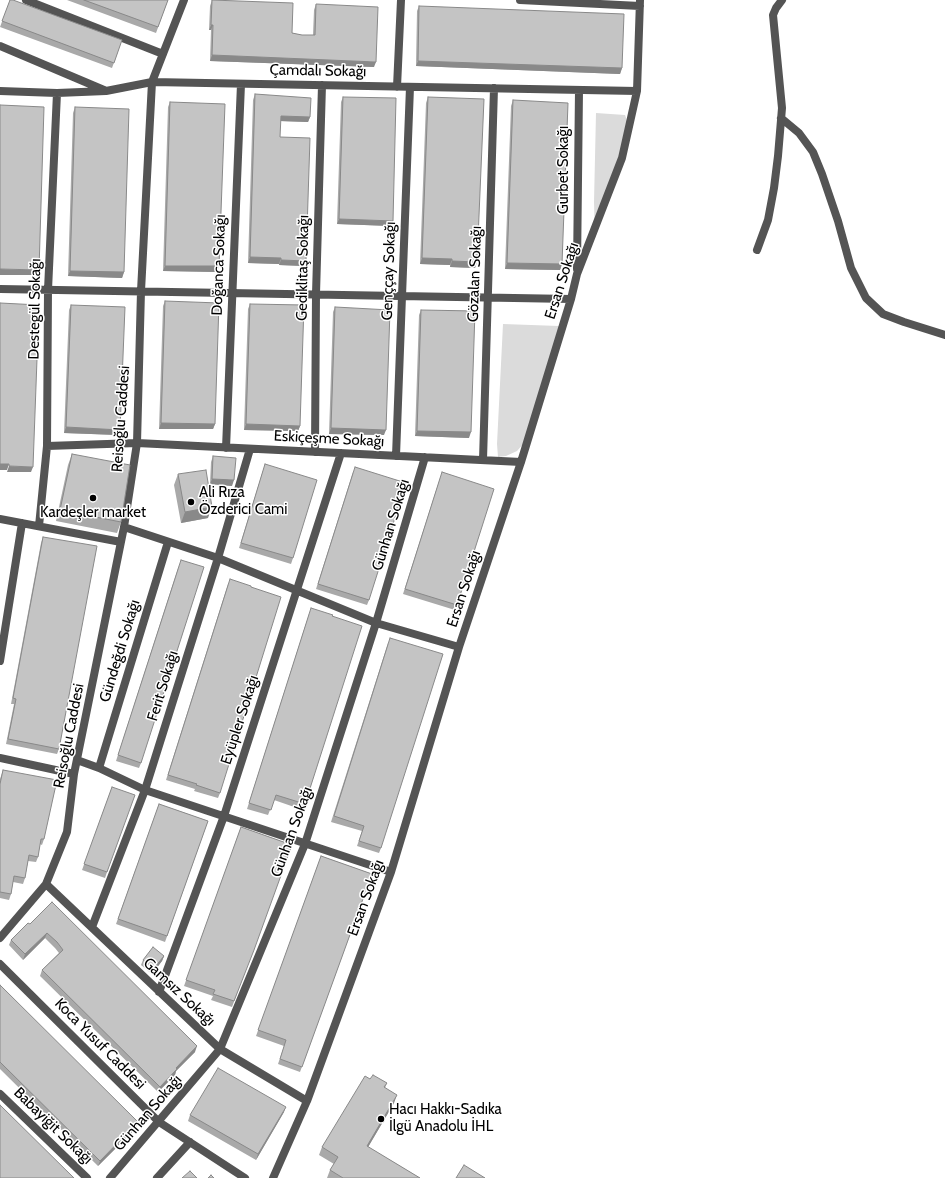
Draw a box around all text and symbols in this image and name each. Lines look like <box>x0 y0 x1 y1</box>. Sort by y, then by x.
street label: Çamdalı Sokağı <box>269 61 367 81</box>
street label: Gurbet Sokağı <box>555 126 573 214</box>
street label: Doğanca Sokağı <box>208 214 230 316</box>
street label: Gediklitaş Sokağı <box>293 215 313 321</box>
street label: Genççay Sokağı <box>378 221 400 321</box>
street label: Gözalan Sokağı <box>464 226 486 322</box>
street label: Ersan Sokağı <box>541 240 583 322</box>
street label: Destegül Sokağı <box>25 258 45 360</box>
street label: Reisoğlu Caddesi <box>108 365 134 473</box>
street label: Eskiçeşme Sokağı <box>273 427 385 451</box>
street label: Günhan Sokağı <box>369 477 413 573</box>
place label: Ali Rıza Özderici Cami <box>199 484 287 519</box>
marker: Kardeşler market <box>88 493 98 503</box>
marker: Ali Rıza Özderici Cami <box>186 497 196 507</box>
place label: Kardeşler market <box>40 504 146 522</box>
street label: Ersan Sokağı <box>443 548 485 630</box>
street label: Gündeğdi Sokağı <box>96 598 144 704</box>
street label: Ferit Sokağı <box>144 649 182 723</box>
street label: Eyüpler Sokağı <box>217 673 263 767</box>
street label: Reisoğlu Caddesi <box>50 682 88 790</box>
street label: Günhan Sokağı <box>267 784 317 880</box>
street label: Ersan Sokağı <box>344 858 388 938</box>
street label: Gamsız Sokağı <box>139 954 219 1030</box>
street label: Koca Yusuf Caddesi <box>51 995 149 1093</box>
street label: Günhan Sokağı <box>110 1071 186 1155</box>
street label: Babayiğit Sokağı <box>10 1084 96 1168</box>
place label: Hacı Hakkı-Sadıka İlgü Anadolu İHL <box>389 1101 502 1136</box>
marker: Hacı Hakkı-Sadıka İlgü Anadolu İHL <box>376 1114 386 1124</box>

